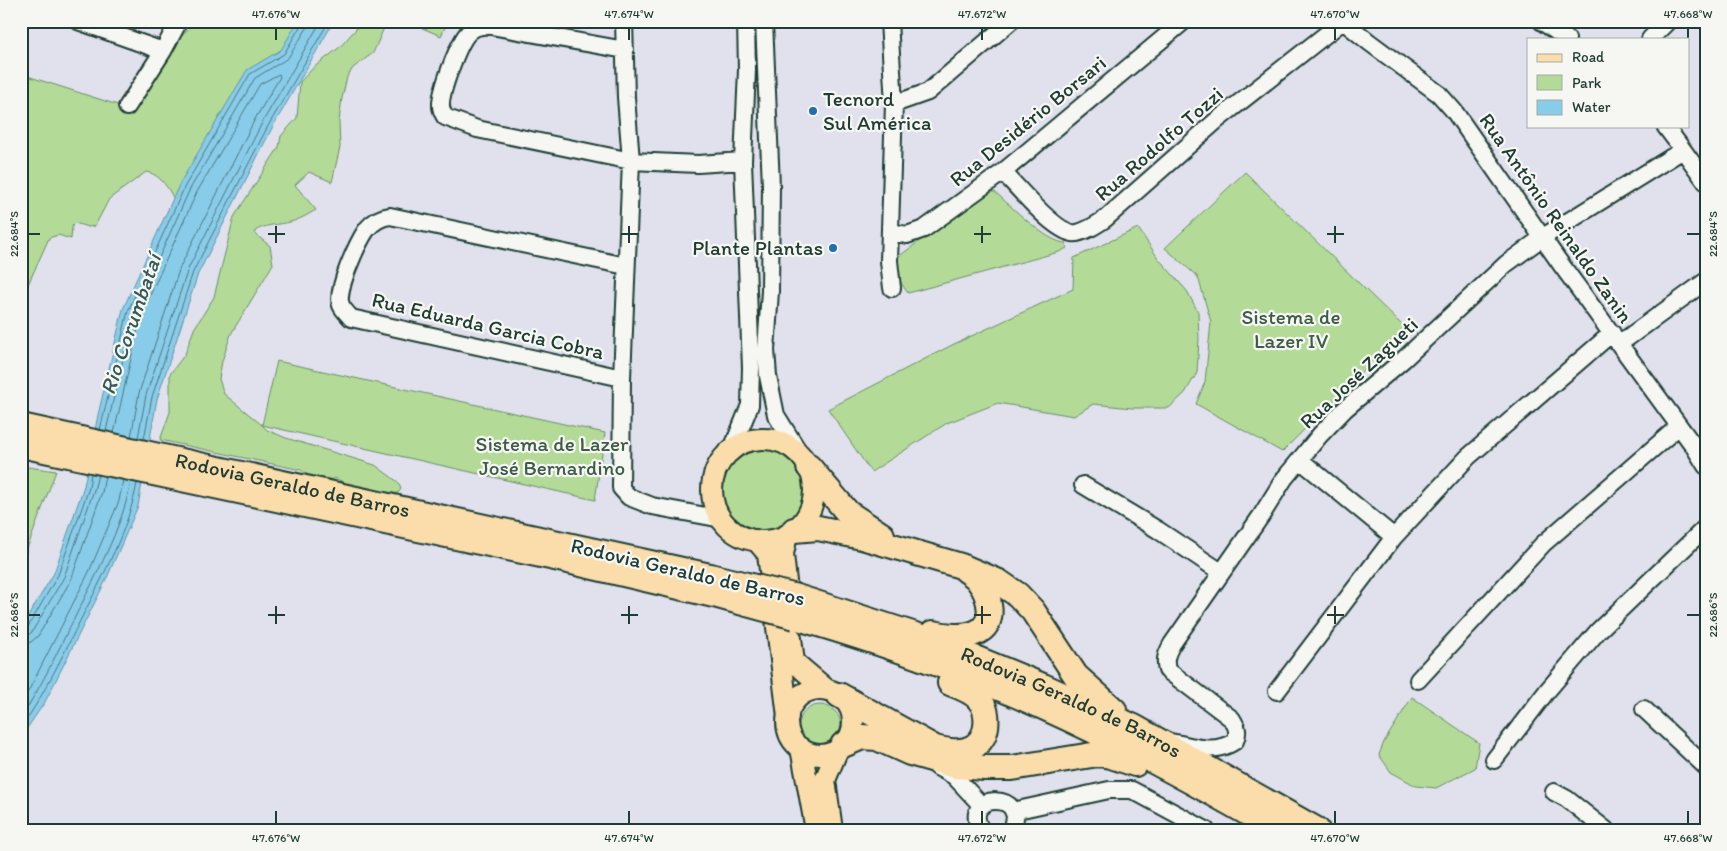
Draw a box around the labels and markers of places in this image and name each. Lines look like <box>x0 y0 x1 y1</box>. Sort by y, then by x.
place label: Tecnord Sul América <box>823 86 931 135</box>
marker: Tecnord Sul América <box>807 105 819 117</box>
place label: Plante Plantas <box>692 235 823 260</box>
marker: Plante Plantas <box>827 242 839 254</box>

